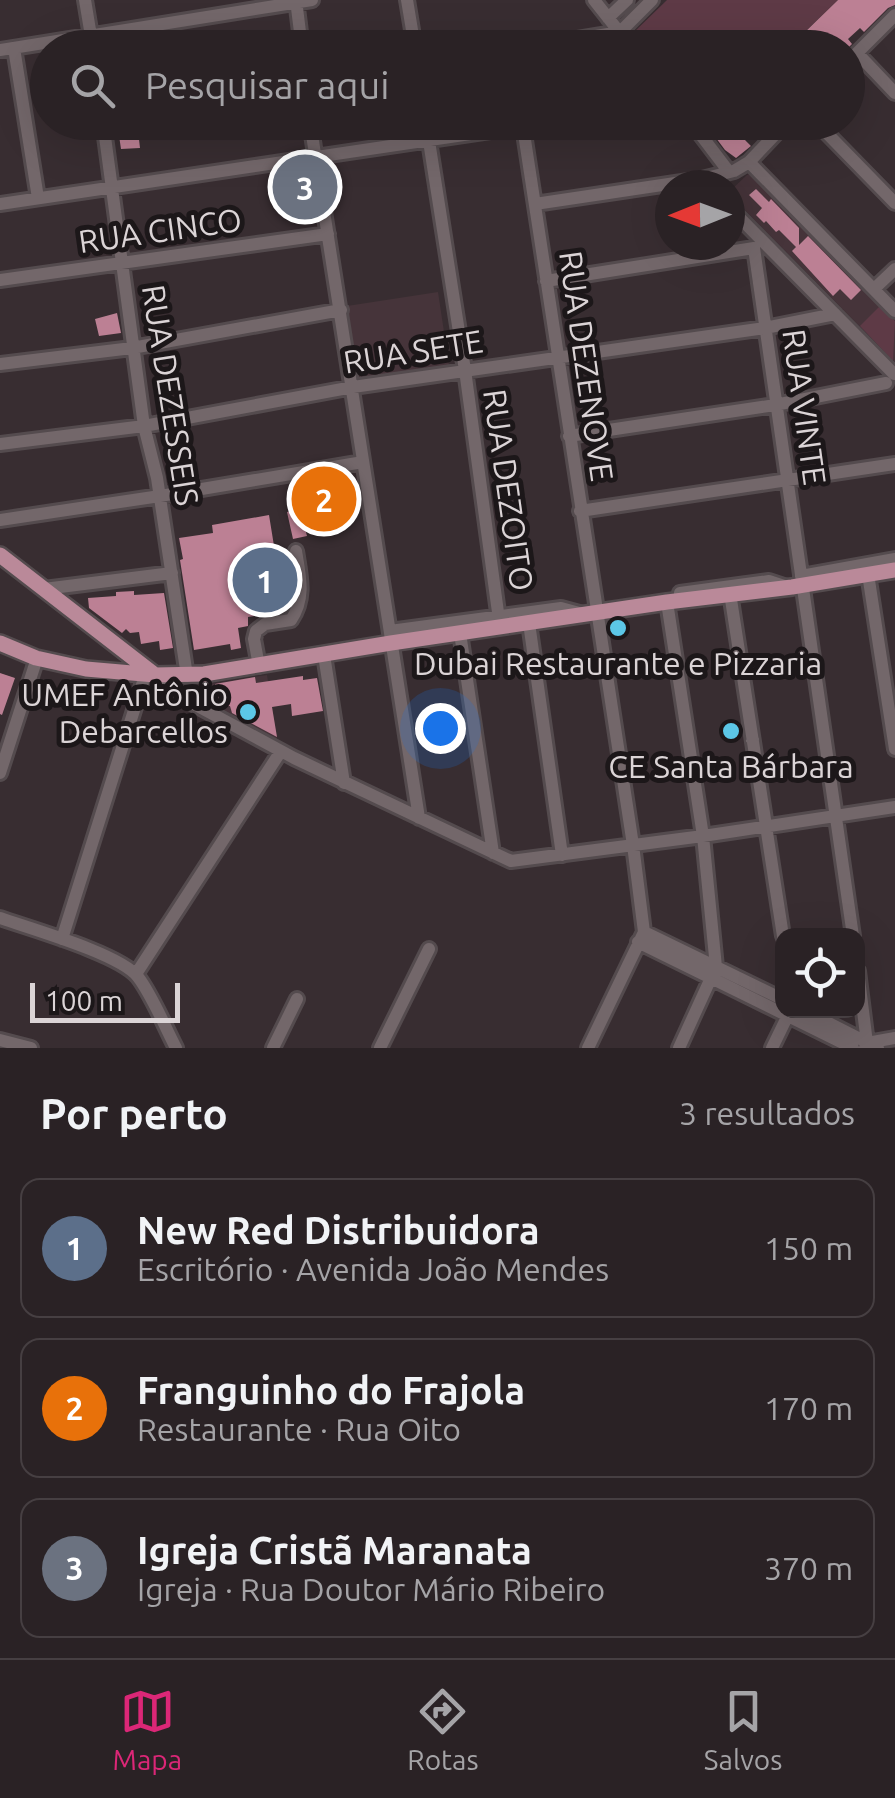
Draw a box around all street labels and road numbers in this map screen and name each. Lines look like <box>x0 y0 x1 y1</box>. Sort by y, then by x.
street label: RUA CINCO <box>76 201 244 259</box>
street label: RUA DEZENOVE <box>553 249 621 483</box>
street label: RUA DEZESSEIS <box>136 282 206 508</box>
street label: RUA SETE <box>341 322 485 380</box>
street label: RUA VINTE <box>776 327 834 487</box>
street label: RUA DEZOITO <box>477 387 541 593</box>

